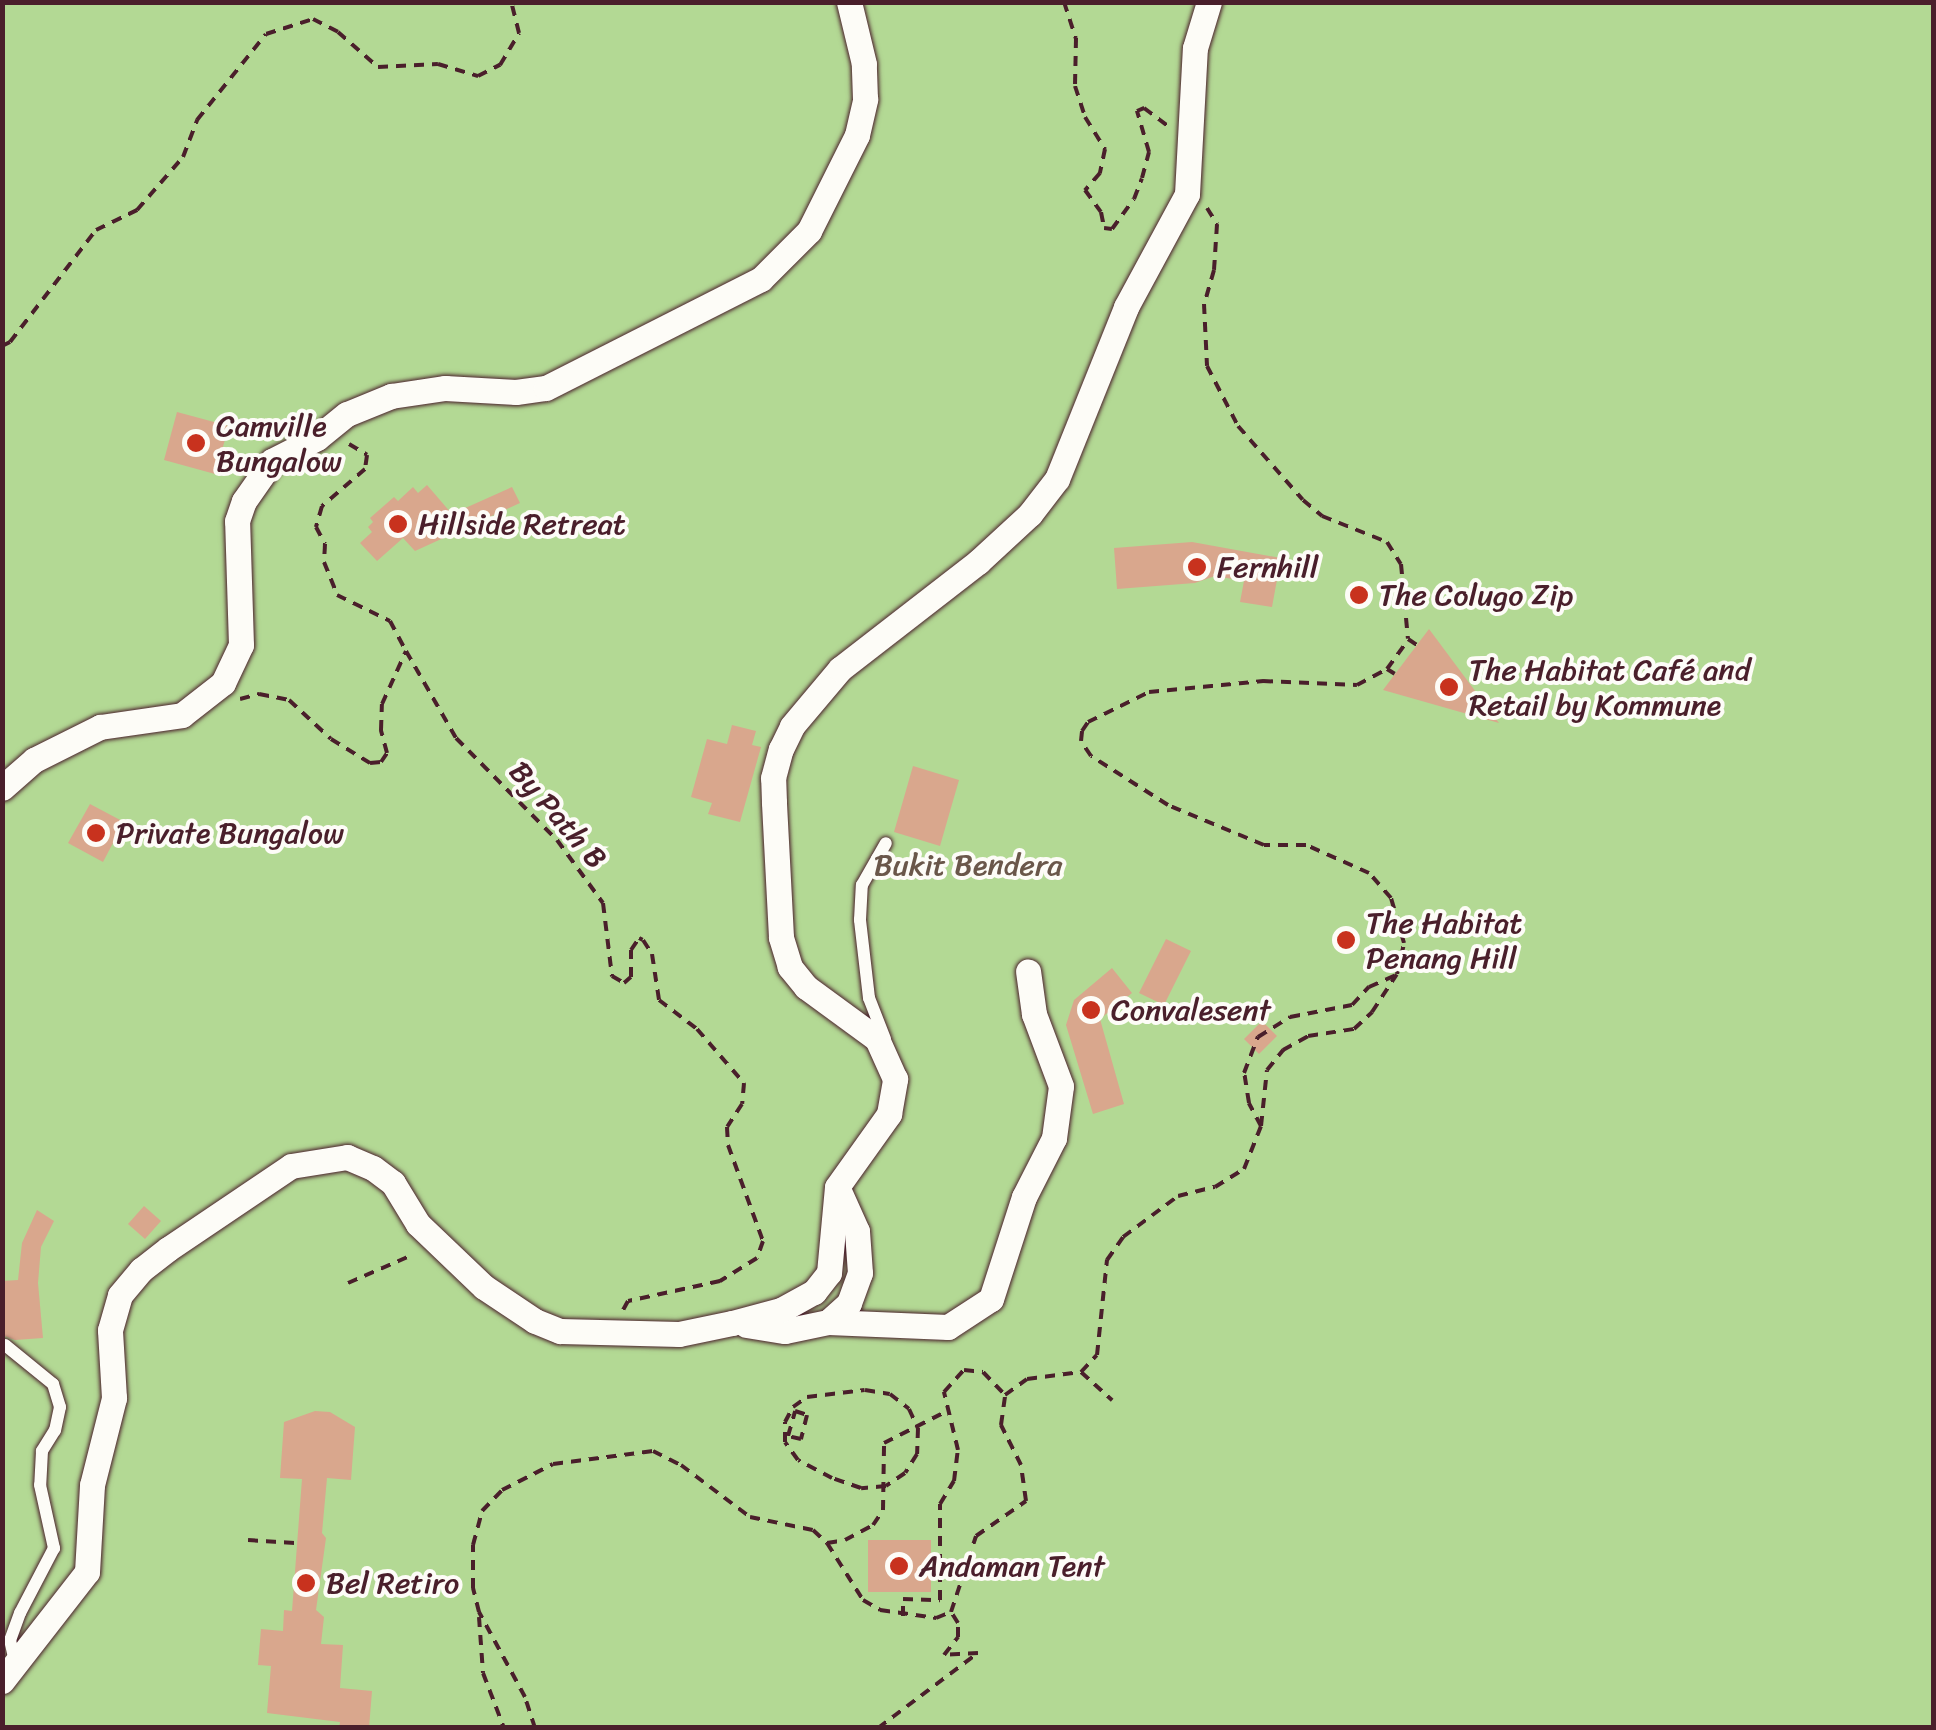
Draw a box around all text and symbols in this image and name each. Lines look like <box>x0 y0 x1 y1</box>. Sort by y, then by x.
place label: Camville Bungalow <box>216 408 342 478</box>
marker: Camville Bungalow <box>185 432 207 454</box>
place label: Hillside Retreat <box>418 506 625 542</box>
marker: Hillside Retreat <box>387 513 409 535</box>
place label: Fernhill <box>1217 549 1318 585</box>
marker: Fernhill <box>1186 556 1208 578</box>
place label: The Colugo Zip <box>1379 577 1571 613</box>
marker: The Colugo Zip <box>1348 584 1370 606</box>
place label: The Habitat Café and Retail by Kommune <box>1469 652 1751 722</box>
marker: The Habitat Café and Retail by Kommune <box>1438 676 1460 698</box>
street label: By Path B <box>501 754 615 876</box>
place label: Private Bungalow <box>116 815 344 851</box>
marker: Private Bungalow <box>85 822 107 844</box>
park label: Bukit Bendera <box>873 847 1063 883</box>
place label: The Habitat Penang Hill <box>1366 905 1523 976</box>
marker: The Habitat Penang Hill <box>1335 929 1357 951</box>
place label: Convalesent <box>1111 992 1271 1028</box>
marker: Convalesent <box>1080 999 1102 1021</box>
place label: Andaman Tent <box>919 1548 1106 1584</box>
marker: Andaman Tent <box>888 1555 910 1577</box>
place label: Bel Retiro <box>326 1565 459 1601</box>
marker: Bel Retiro <box>295 1572 317 1594</box>

